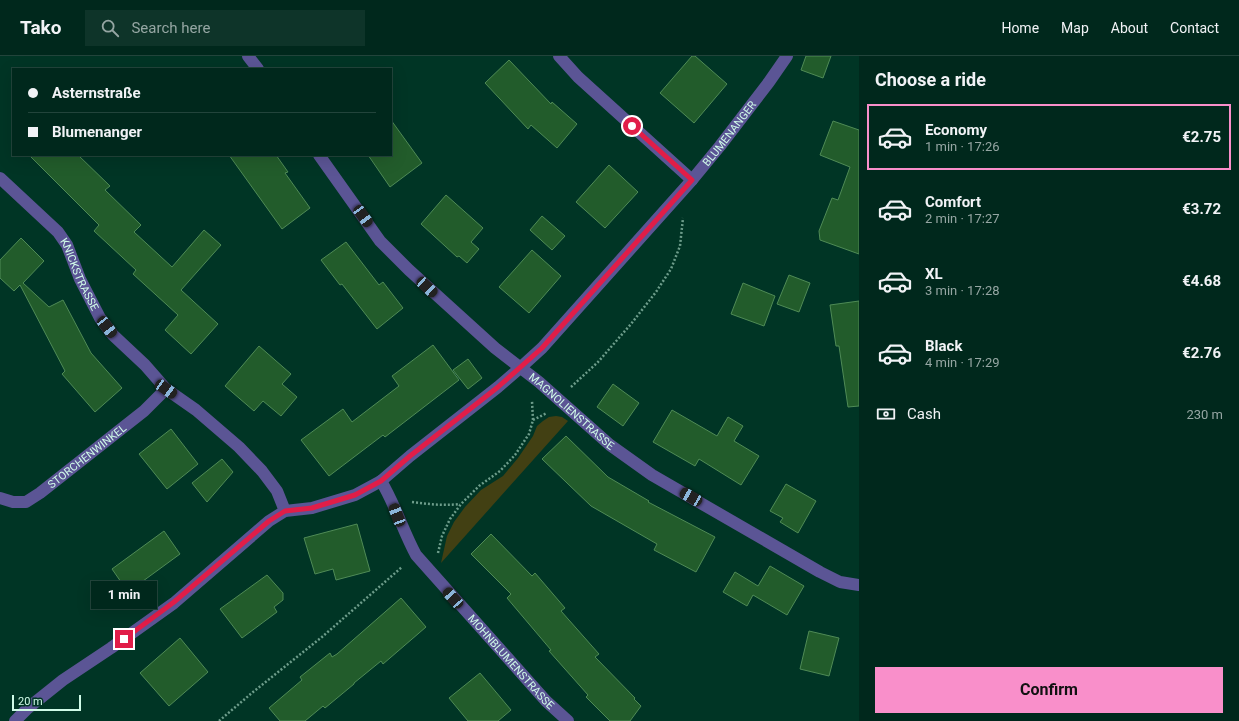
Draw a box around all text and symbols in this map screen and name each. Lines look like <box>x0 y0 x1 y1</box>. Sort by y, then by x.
search box <box>85 10 365 46</box>
text: Tako <box>20 16 61 39</box>
icon: search <box>99 17 121 39</box>
text: Search here <box>131 19 210 37</box>
text: Home <box>1001 20 1039 36</box>
text: Map <box>1061 20 1089 36</box>
text: About <box>1111 20 1148 36</box>
text: Contact <box>1170 20 1219 36</box>
text: Choose a ride <box>875 69 986 90</box>
text: Asternstraße <box>52 84 141 102</box>
street label: BLUMENANGER <box>700 98 759 169</box>
route start <box>623 117 641 135</box>
icon: car <box>877 119 913 155</box>
text: Economy <box>925 121 987 139</box>
text: Blumenanger <box>52 123 142 141</box>
text: €2.75 <box>1182 128 1221 146</box>
text: 1 min · 17:26 <box>925 139 1000 154</box>
icon: car <box>877 191 913 227</box>
text: Comfort <box>925 193 981 211</box>
text: €3.72 <box>1182 200 1221 218</box>
car <box>351 203 375 229</box>
text: 2 min · 17:27 <box>925 211 1000 226</box>
street label: KNICKSTRASSE <box>57 236 101 313</box>
icon: car <box>877 263 913 299</box>
text: XL <box>925 265 943 283</box>
text: €4.68 <box>1182 272 1221 290</box>
car <box>414 274 440 300</box>
text: 3 min · 17:28 <box>925 283 1000 298</box>
car <box>95 314 119 340</box>
icon: car <box>877 335 913 371</box>
text: Black <box>925 337 962 355</box>
text: €2.76 <box>1182 344 1221 362</box>
text: 4 min · 17:29 <box>925 355 1000 370</box>
street label: MAGNOLIENSTRASSE <box>526 371 616 453</box>
car <box>153 377 179 401</box>
icon: cash <box>875 403 897 425</box>
text: Cash <box>907 405 941 423</box>
text: 230 m <box>1186 407 1223 422</box>
street label: STORCHENWINKEL <box>45 421 129 491</box>
car <box>678 486 704 508</box>
car <box>387 502 407 528</box>
callout: 1 min <box>91 581 157 609</box>
car <box>441 585 465 611</box>
text: 1 min <box>108 587 140 602</box>
street label: MOHNBLUMENSTRASSE <box>465 612 557 712</box>
route end <box>115 630 133 648</box>
button: Confirm <box>875 667 1223 713</box>
scale bar <box>12 693 81 712</box>
text: 20 m <box>18 695 43 708</box>

